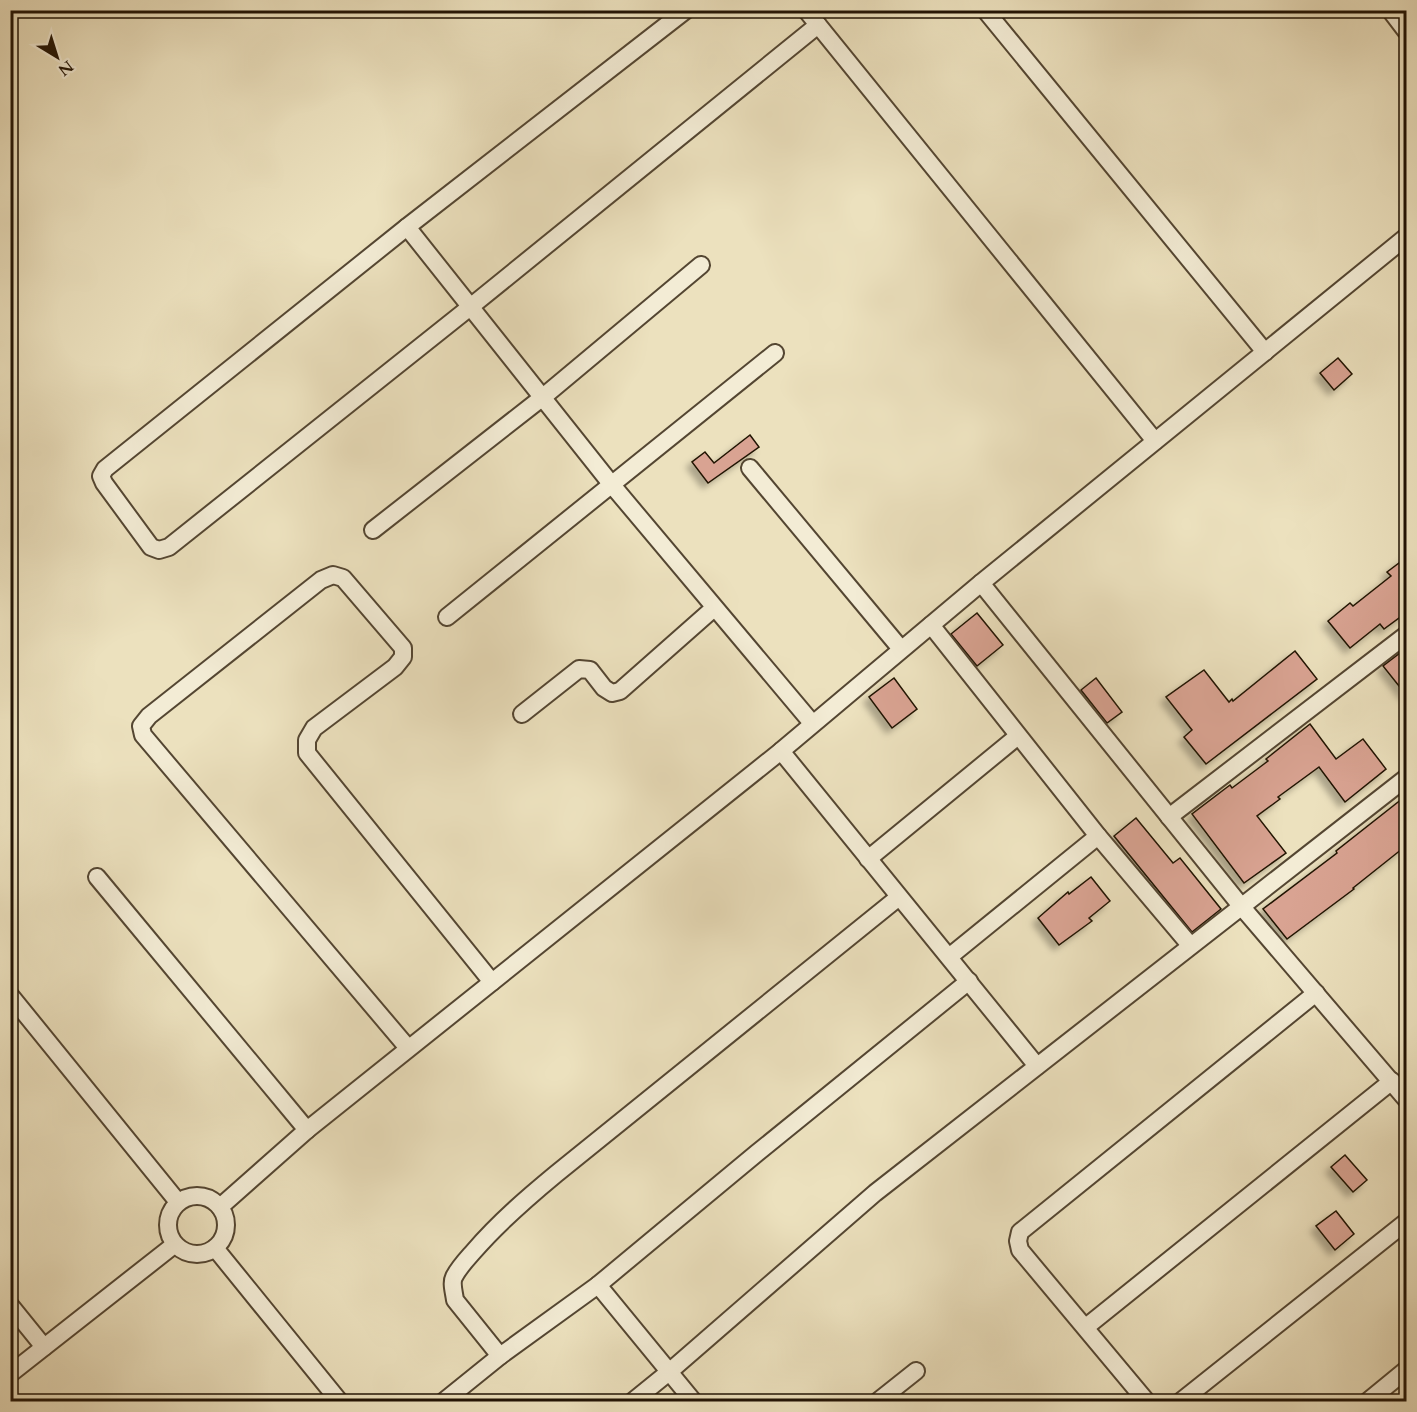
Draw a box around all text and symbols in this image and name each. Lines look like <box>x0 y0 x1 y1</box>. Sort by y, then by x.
north arrow <box>27 27 87 87</box>
text: N <box>53 55 78 81</box>

